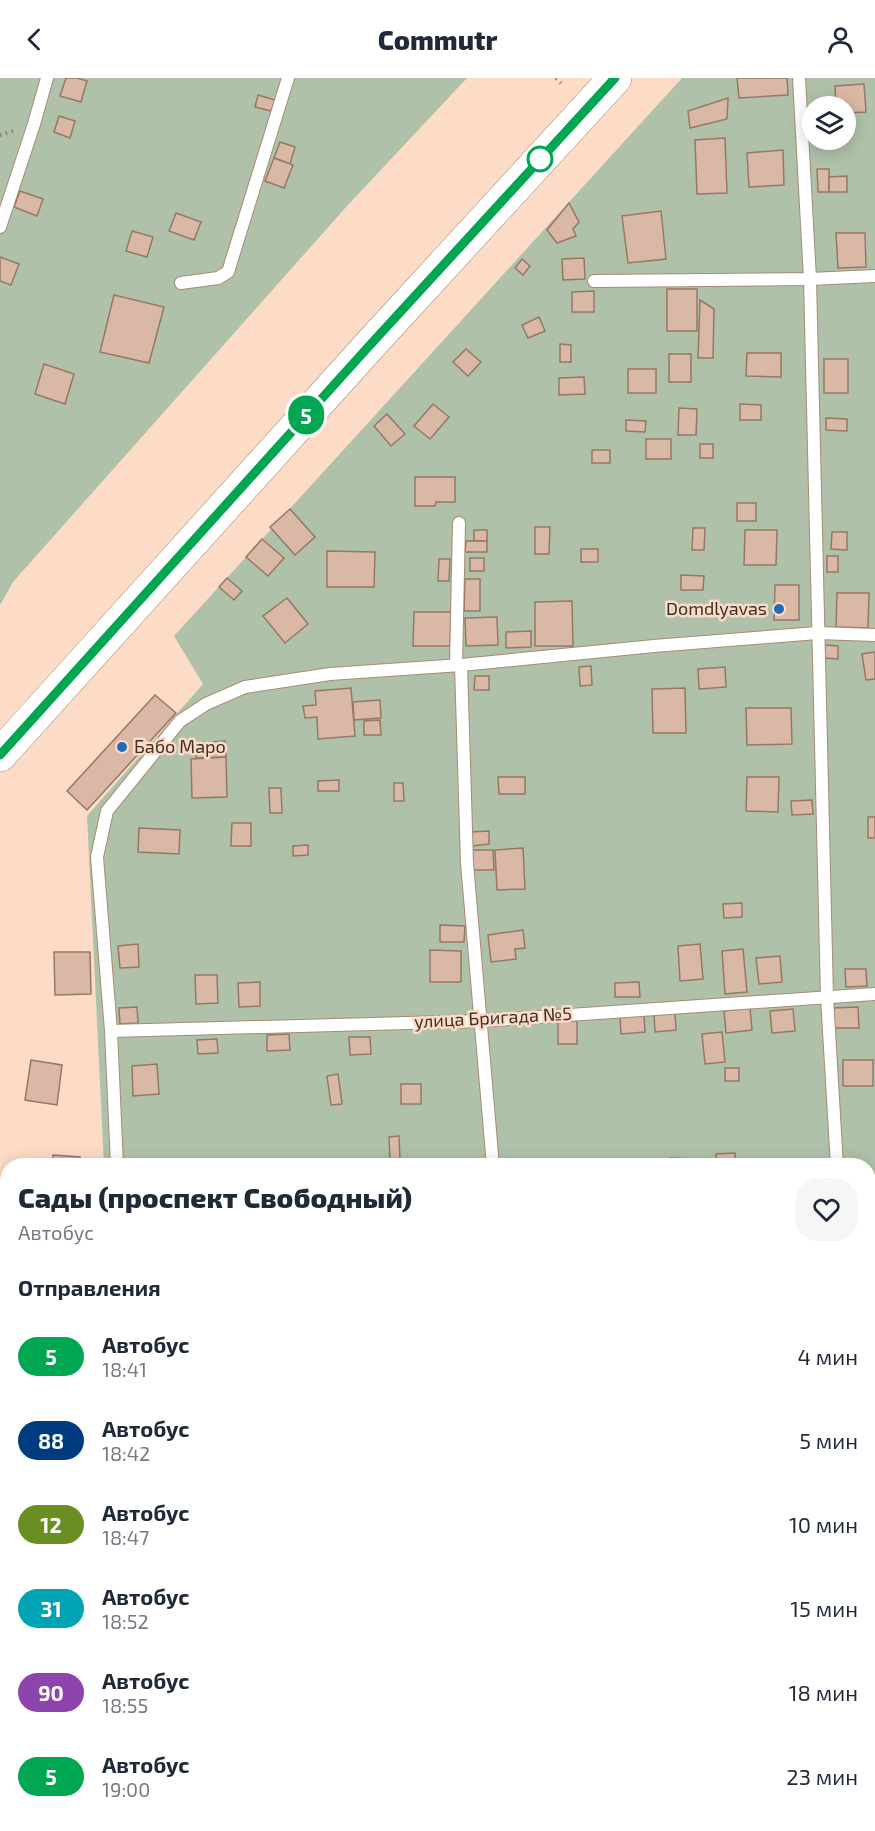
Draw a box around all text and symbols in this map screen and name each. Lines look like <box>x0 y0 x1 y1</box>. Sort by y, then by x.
icon: back <box>18 23 51 56</box>
text: Commutr <box>378 23 497 55</box>
icon: person <box>824 23 857 56</box>
map controls <box>802 96 856 150</box>
button: layers <box>802 96 856 150</box>
unlabelled marker <box>527 146 553 172</box>
line badge: 5 <box>286 396 326 434</box>
text: 5 <box>300 403 312 428</box>
place label: Domdlyavas <box>666 597 767 619</box>
marker: Domdlyavas <box>772 602 786 616</box>
place label: Бабо Маро <box>134 735 226 757</box>
marker: Бабо Маро <box>115 740 129 754</box>
street label: улица Бригада №5 <box>414 1002 572 1032</box>
button: heart <box>795 1178 858 1241</box>
text: Сады (проспект Свободный) <box>18 1180 412 1214</box>
text: Автобус <box>18 1220 94 1244</box>
text: Отправления <box>18 1274 161 1300</box>
text: Автобус <box>102 1331 190 1357</box>
text: 4 мин <box>797 1343 858 1369</box>
text: 5 <box>45 1344 57 1369</box>
text: 18:41 <box>102 1357 147 1381</box>
text: Автобус <box>102 1415 190 1441</box>
text: 5 мин <box>799 1427 858 1453</box>
text: 88 <box>38 1428 64 1453</box>
text: 18:42 <box>102 1441 150 1465</box>
text: Автобус <box>102 1499 190 1525</box>
text: 10 мин <box>789 1511 858 1537</box>
text: 12 <box>40 1512 62 1537</box>
text: 18:47 <box>102 1525 149 1549</box>
text: Автобус <box>102 1583 190 1609</box>
text: 15 мин <box>790 1595 858 1621</box>
text: 31 <box>41 1596 61 1621</box>
text: 18:52 <box>102 1609 149 1633</box>
text: Автобус <box>102 1667 190 1693</box>
text: 18 мин <box>789 1679 858 1705</box>
text: 90 <box>38 1680 64 1705</box>
text: 18:55 <box>102 1693 148 1717</box>
text: Автобус <box>102 1751 190 1777</box>
text: 23 мин <box>786 1763 858 1789</box>
text: 5 <box>45 1764 57 1789</box>
text: 19:00 <box>102 1777 150 1801</box>

